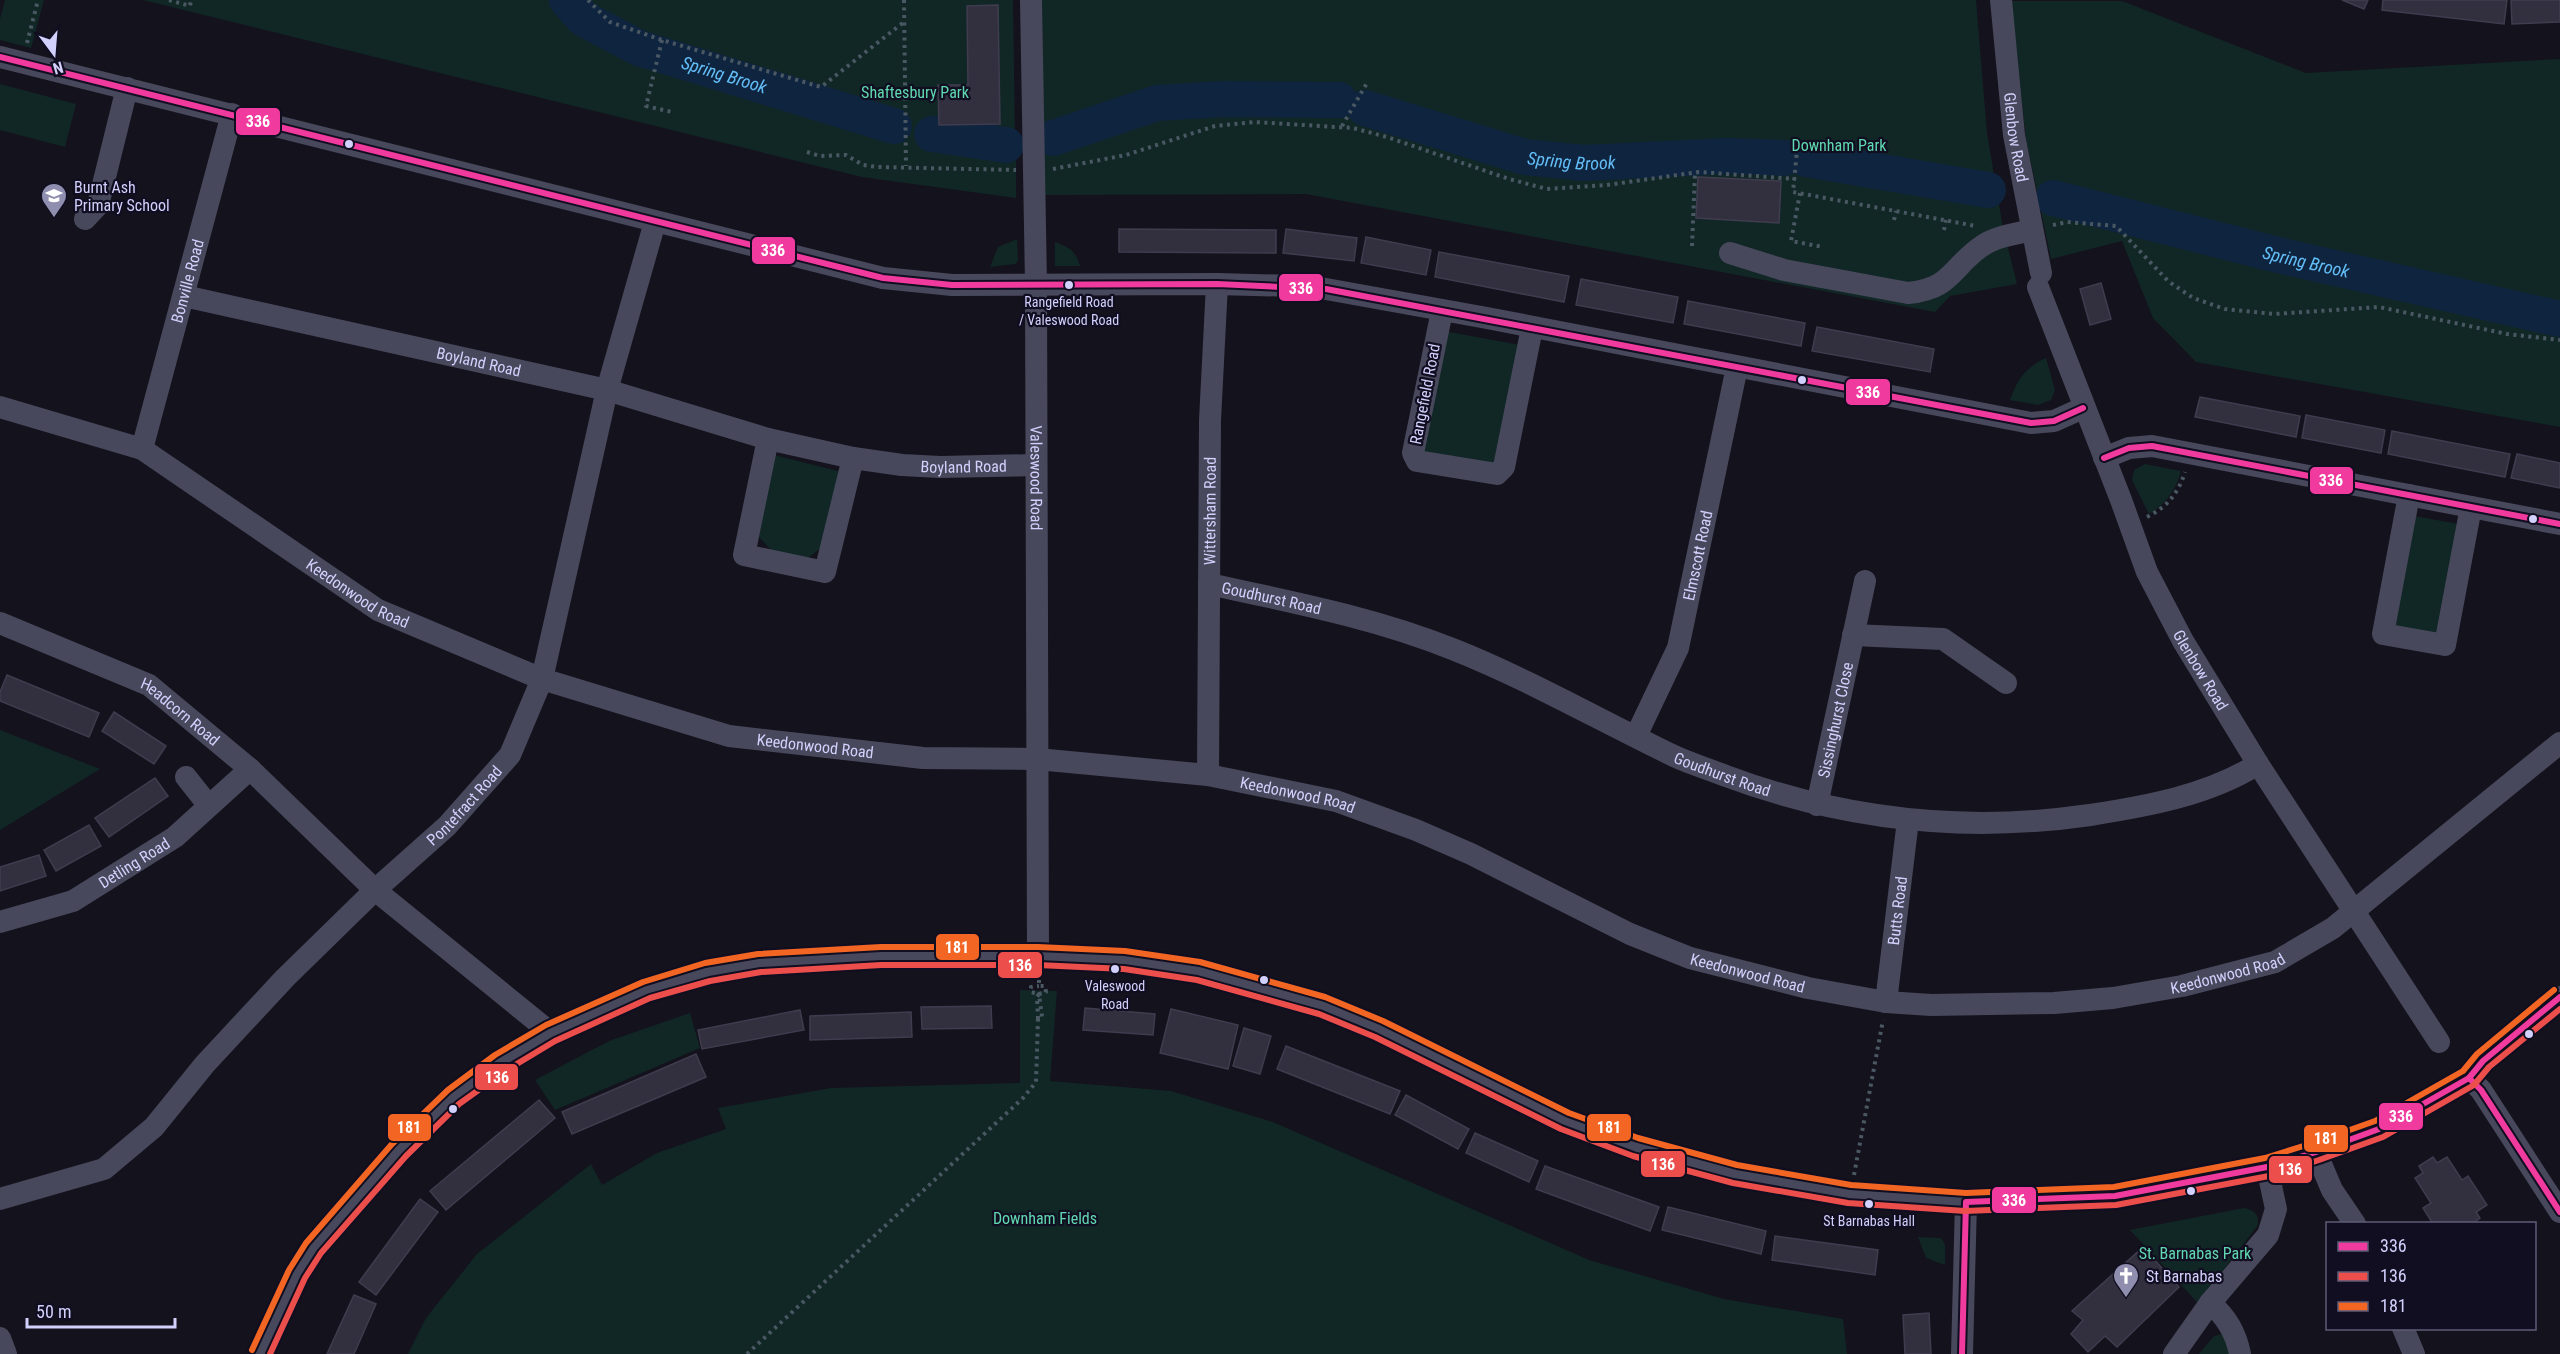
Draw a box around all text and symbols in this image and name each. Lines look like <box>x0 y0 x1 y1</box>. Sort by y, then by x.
north arrow <box>24 24 84 84</box>
water label: Spring Brook <box>679 51 771 97</box>
text: N <box>51 57 65 78</box>
park label: Shaftesbury Park <box>861 83 970 102</box>
street label: Glenbow Road <box>2000 91 2032 184</box>
line badge: 336 <box>235 107 281 136</box>
text: 336 <box>246 112 270 131</box>
park label: Downham Park <box>1792 136 1887 155</box>
unlabelled marker <box>343 138 355 150</box>
water label: Spring Brook <box>1526 147 1617 174</box>
place label: Burnt Ash Primary School <box>74 178 170 215</box>
school or university icon: Burnt Ash Primary School <box>39 181 69 219</box>
line badge: 336 <box>751 236 796 265</box>
street label: Bonville Road <box>167 237 207 325</box>
text: 336 <box>761 241 785 260</box>
water label: Spring Brook <box>2261 241 2353 282</box>
line badge: 336 <box>1278 273 1324 302</box>
marker: Rangefield Road / Valeswood Road <box>1063 279 1075 291</box>
text: 336 <box>1289 279 1313 298</box>
place label: Rangefield Road / Valeswood Road <box>1019 294 1119 328</box>
street label: Rangefield Road <box>1406 342 1444 446</box>
street label: Boyland Road <box>435 343 523 380</box>
unlabelled marker <box>1796 374 1808 386</box>
line badge: 336 <box>1845 378 1891 406</box>
text: 336 <box>1856 383 1880 402</box>
street label: Valeswood Road <box>1027 425 1046 530</box>
street label: Boyland Road <box>920 456 1007 477</box>
street label: Wittersham Road <box>1200 457 1219 565</box>
line badge: 336 <box>2309 466 2354 495</box>
text: 336 <box>2319 471 2343 490</box>
street label: Elmscott Road <box>1679 509 1716 602</box>
unlabelled marker <box>2527 513 2539 525</box>
street label: Keedonwood Road <box>303 555 412 632</box>
street label: Goudhurst Road <box>1220 578 1323 618</box>
street label: Glenbow Road <box>2169 627 2232 714</box>
street label: Sissinghurst Close <box>1814 660 1857 779</box>
street label: Headcorn Road <box>138 673 224 749</box>
street label: Keedonwood Road <box>756 730 875 762</box>
street label: Goudhurst Road <box>1671 748 1773 800</box>
street label: Pontefract Road <box>423 762 506 849</box>
street label: Keedonwood Road <box>1239 772 1358 817</box>
street label: Detling Road <box>95 833 173 892</box>
street label: Butts Road <box>1883 875 1911 946</box>
line badge: 181 <box>935 933 980 961</box>
text: 181 <box>945 938 969 957</box>
street label: Keedonwood Road <box>1688 949 1807 996</box>
street label: Keedonwood Road <box>2169 949 2288 997</box>
line badge: 136 <box>997 951 1043 979</box>
text: 136 <box>1008 956 1032 975</box>
marker: Valeswood Road <box>1109 963 1121 975</box>
unlabelled marker <box>1258 974 1270 986</box>
place label: Valeswood Road <box>1085 978 1145 1012</box>
unlabelled marker <box>2523 1028 2535 1040</box>
line badge: 136 <box>474 1063 519 1091</box>
text: 136 <box>485 1068 509 1087</box>
line badge: 336 <box>2378 1102 2424 1131</box>
unlabelled marker <box>447 1103 459 1115</box>
text: 336 <box>2389 1107 2413 1126</box>
line badge: 181 <box>387 1113 432 1142</box>
line badge: 181 <box>1586 1113 1632 1142</box>
text: 181 <box>397 1118 421 1137</box>
text: 181 <box>1597 1118 1621 1137</box>
line badge: 181 <box>2303 1124 2349 1153</box>
text: 181 <box>2314 1129 2338 1148</box>
line badge: 136 <box>1640 1150 1686 1178</box>
text: 136 <box>1651 1155 1675 1174</box>
line badge: 136 <box>2268 1155 2313 1184</box>
text: 136 <box>2278 1160 2302 1179</box>
unlabelled marker <box>2185 1185 2197 1197</box>
line badge: 336 <box>1991 1186 2037 1214</box>
text: 336 <box>2002 1191 2026 1210</box>
marker: St Barnabas Hall <box>1863 1198 1875 1210</box>
park label: Downham Fields <box>993 1209 1097 1228</box>
place label: St Barnabas Hall <box>1823 1213 1915 1229</box>
legend <box>2326 1222 2536 1330</box>
text: 336 <box>2380 1235 2407 1256</box>
park label: St. Barnabas Park <box>2139 1244 2252 1263</box>
church icon: St Barnabas <box>2111 1261 2141 1299</box>
text: 136 <box>2380 1265 2407 1286</box>
place label: St Barnabas <box>2146 1267 2222 1286</box>
scale bar <box>27 1291 176 1329</box>
text: 181 <box>2380 1295 2407 1316</box>
text: 50 m <box>36 1301 71 1322</box>

